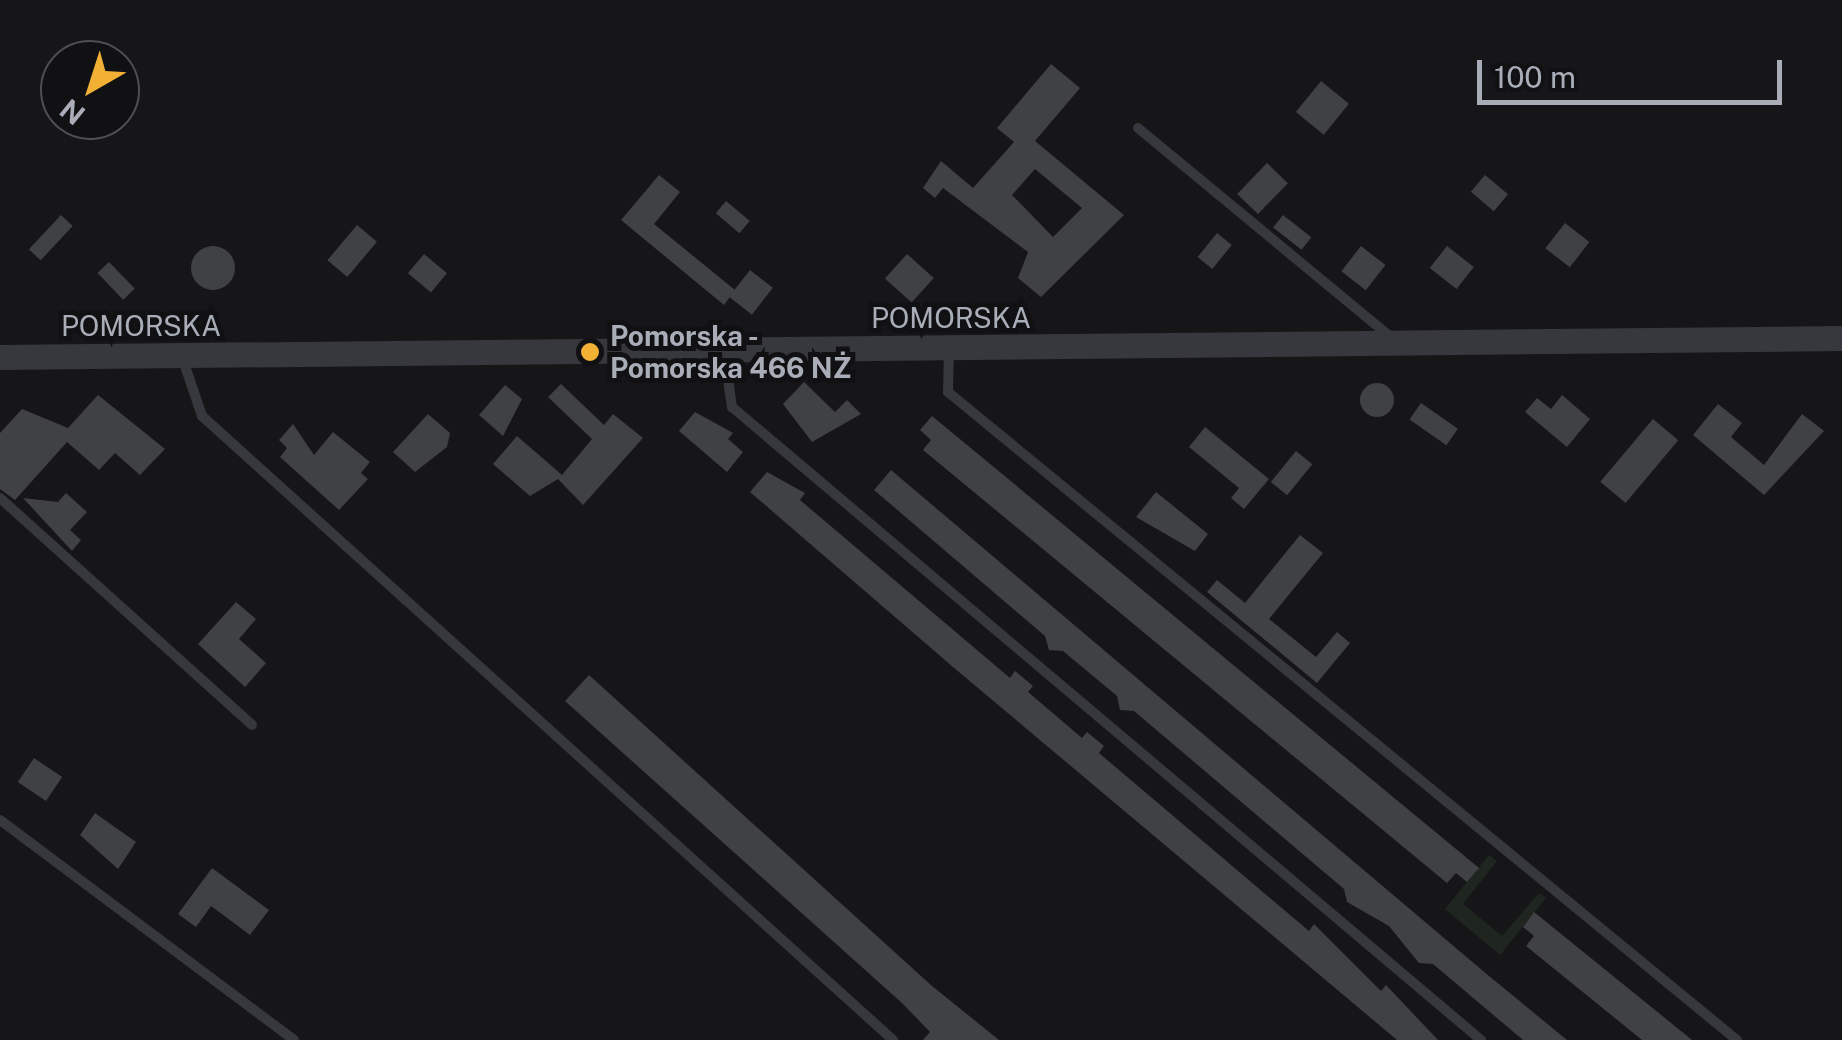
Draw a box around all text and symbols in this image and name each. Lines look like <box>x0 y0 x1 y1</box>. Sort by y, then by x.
north arrow <box>40 40 140 140</box>
scale bar <box>1482 40 1787 102</box>
text: 100 m <box>1494 59 1576 95</box>
text: N <box>53 92 91 132</box>
street label: POMORSKA <box>871 301 1031 335</box>
street label: POMORSKA <box>61 309 221 343</box>
place label: Pomorska - Pomorska 466 NŻ <box>610 319 851 385</box>
marker: Pomorska - Pomorska 466 NŻ <box>579 341 601 363</box>

